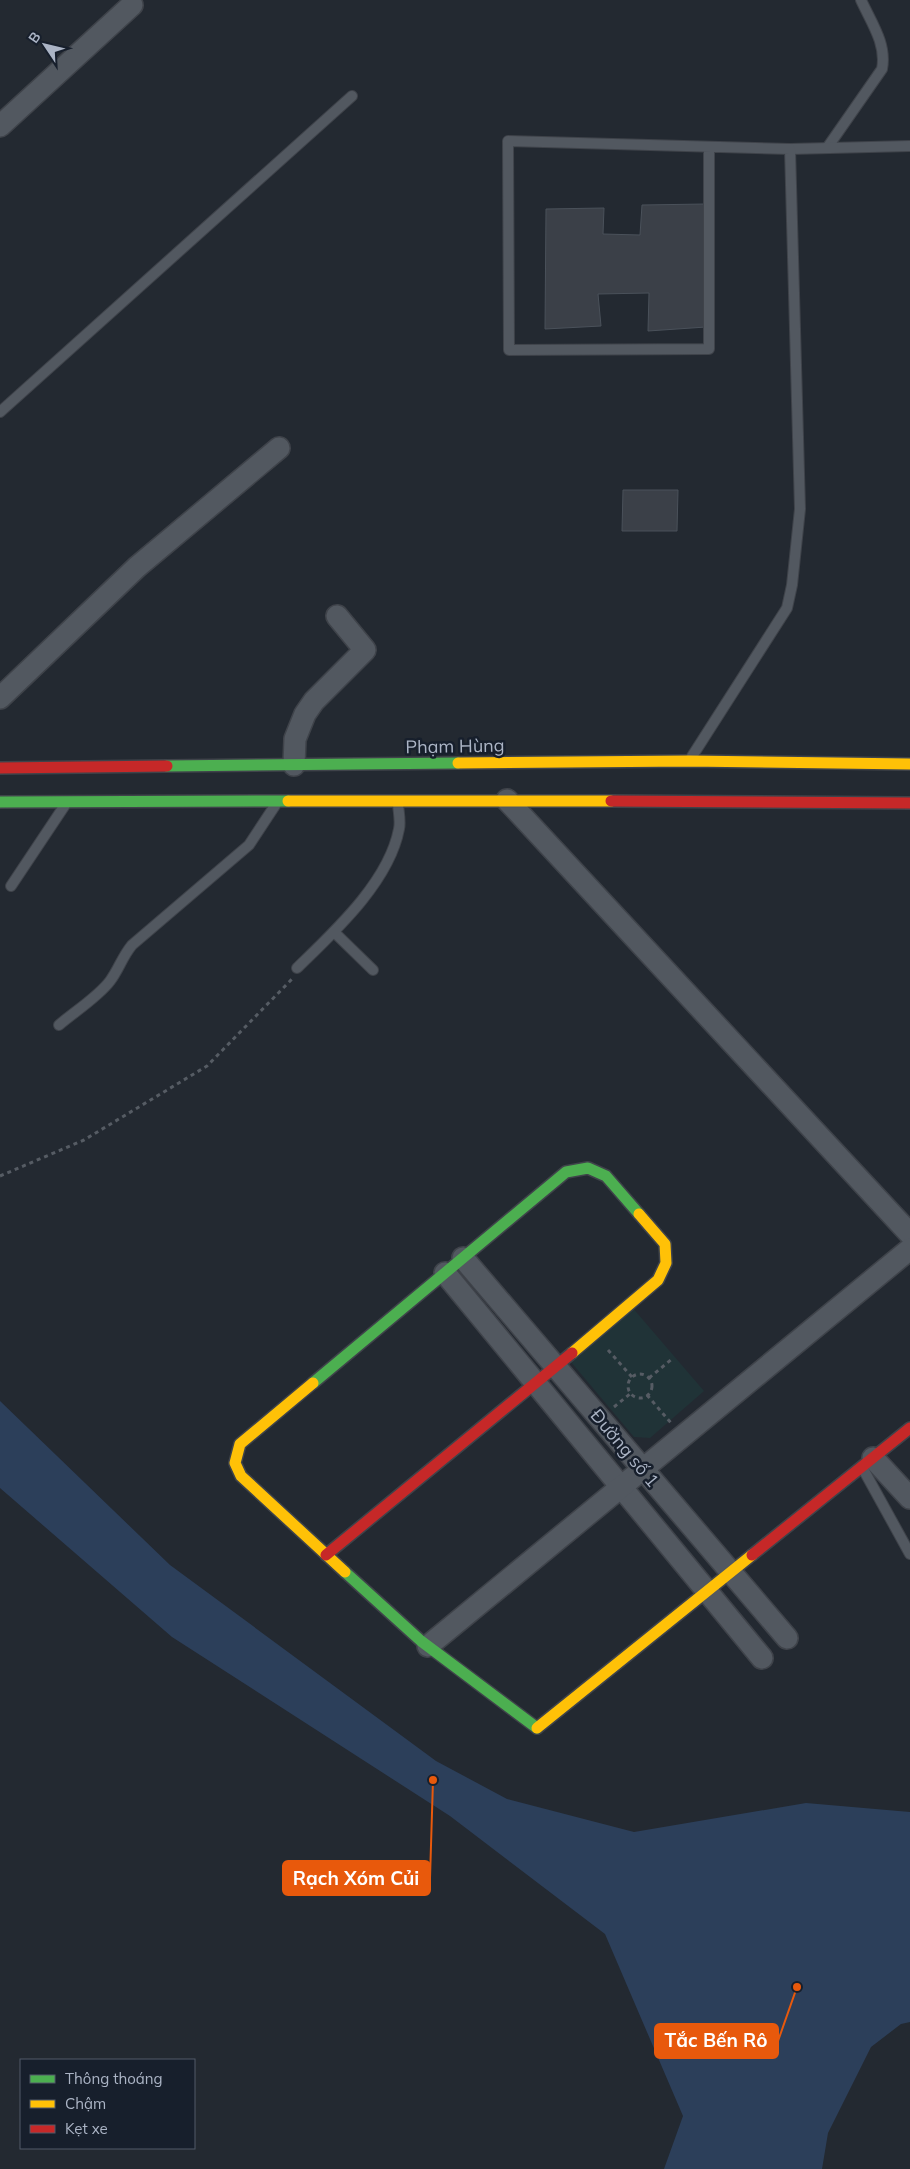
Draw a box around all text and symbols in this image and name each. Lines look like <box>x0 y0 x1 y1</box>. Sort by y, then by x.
north arrow <box>20 20 70 70</box>
text: B <box>24 28 45 47</box>
street label: Phạm Hùng <box>405 734 505 758</box>
street label: Đường số 1 <box>586 1404 664 1492</box>
callout: Rạch Xóm Củi <box>283 1861 430 1895</box>
text: Rạch Xóm Củi <box>293 1866 419 1890</box>
callout: Tắc Bến Rô <box>655 2024 778 2058</box>
text: Tắc Bến Rô <box>665 2028 767 2052</box>
legend <box>20 2059 195 2149</box>
text: Thông thoáng <box>65 2069 163 2088</box>
text: Chậm <box>65 2094 106 2113</box>
text: Kẹt xe <box>65 2119 108 2138</box>

